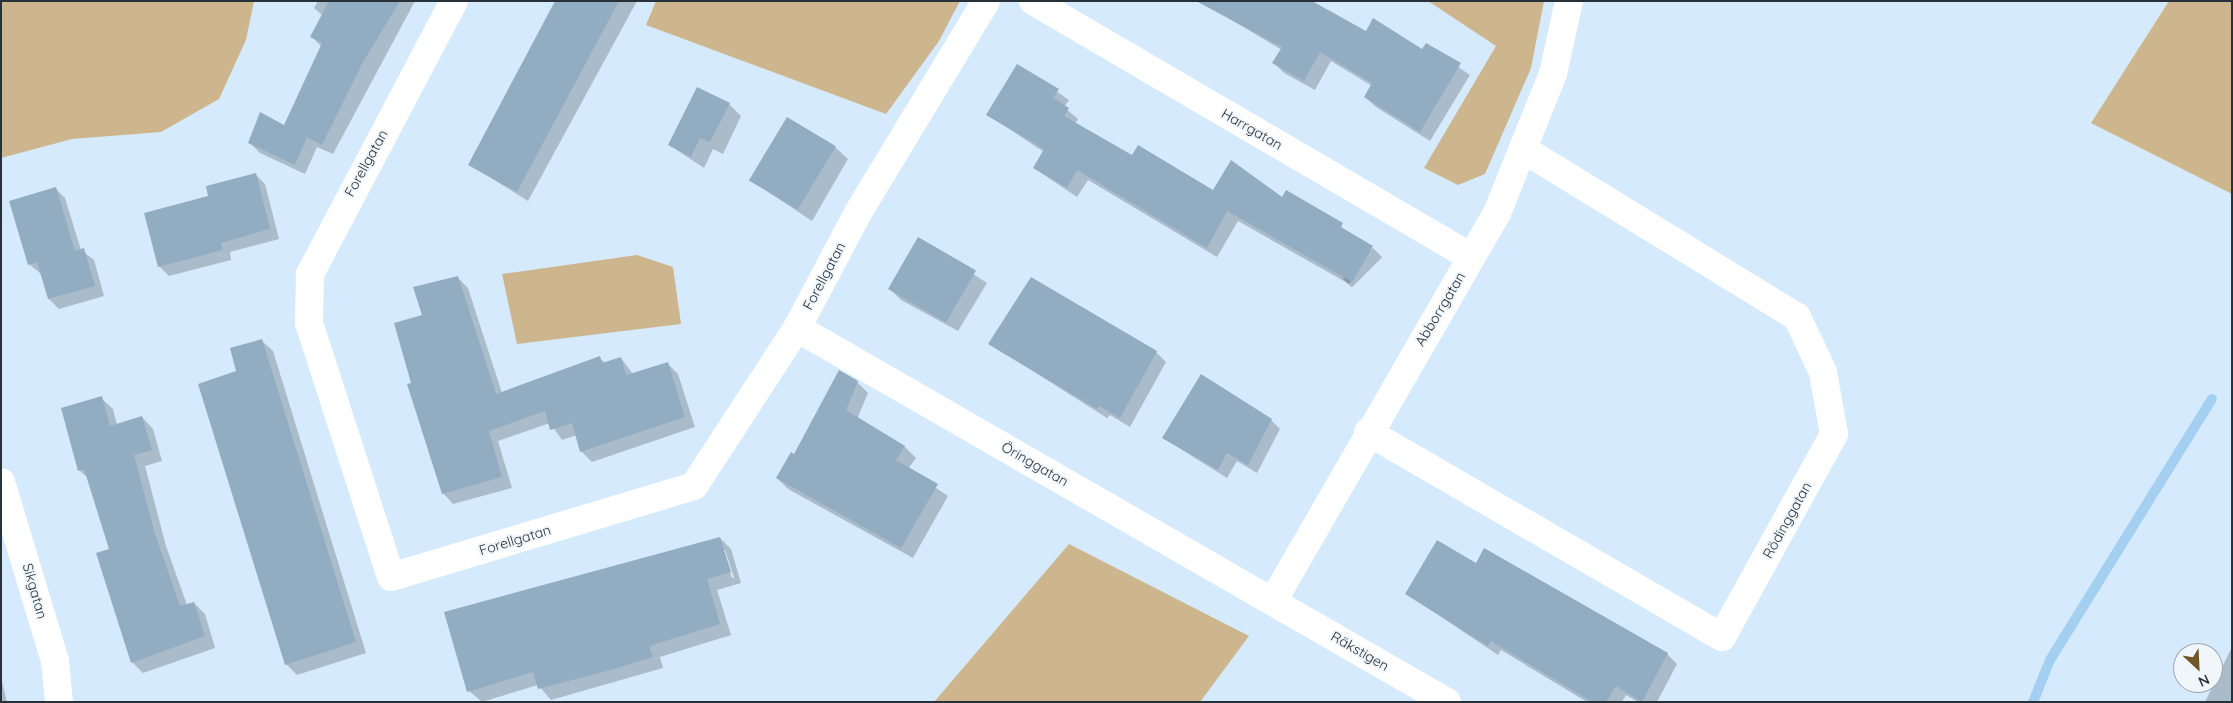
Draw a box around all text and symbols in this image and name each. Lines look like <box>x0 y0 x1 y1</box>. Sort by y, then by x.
street label: Harrgatan <box>1219 105 1285 153</box>
street label: Forellgatan <box>341 127 391 199</box>
street label: Forellgatan <box>799 239 849 313</box>
street label: Abborrgatan <box>1411 269 1469 349</box>
street label: Öringgatan <box>999 438 1071 490</box>
street label: Rödinggatan <box>1759 479 1815 561</box>
street label: Forellgatan <box>477 521 553 559</box>
street label: Sikgatan <box>19 561 51 621</box>
street label: Räkstigen <box>1328 628 1392 674</box>
north arrow <box>2173 643 2223 693</box>
text: N <box>2195 670 2212 691</box>

